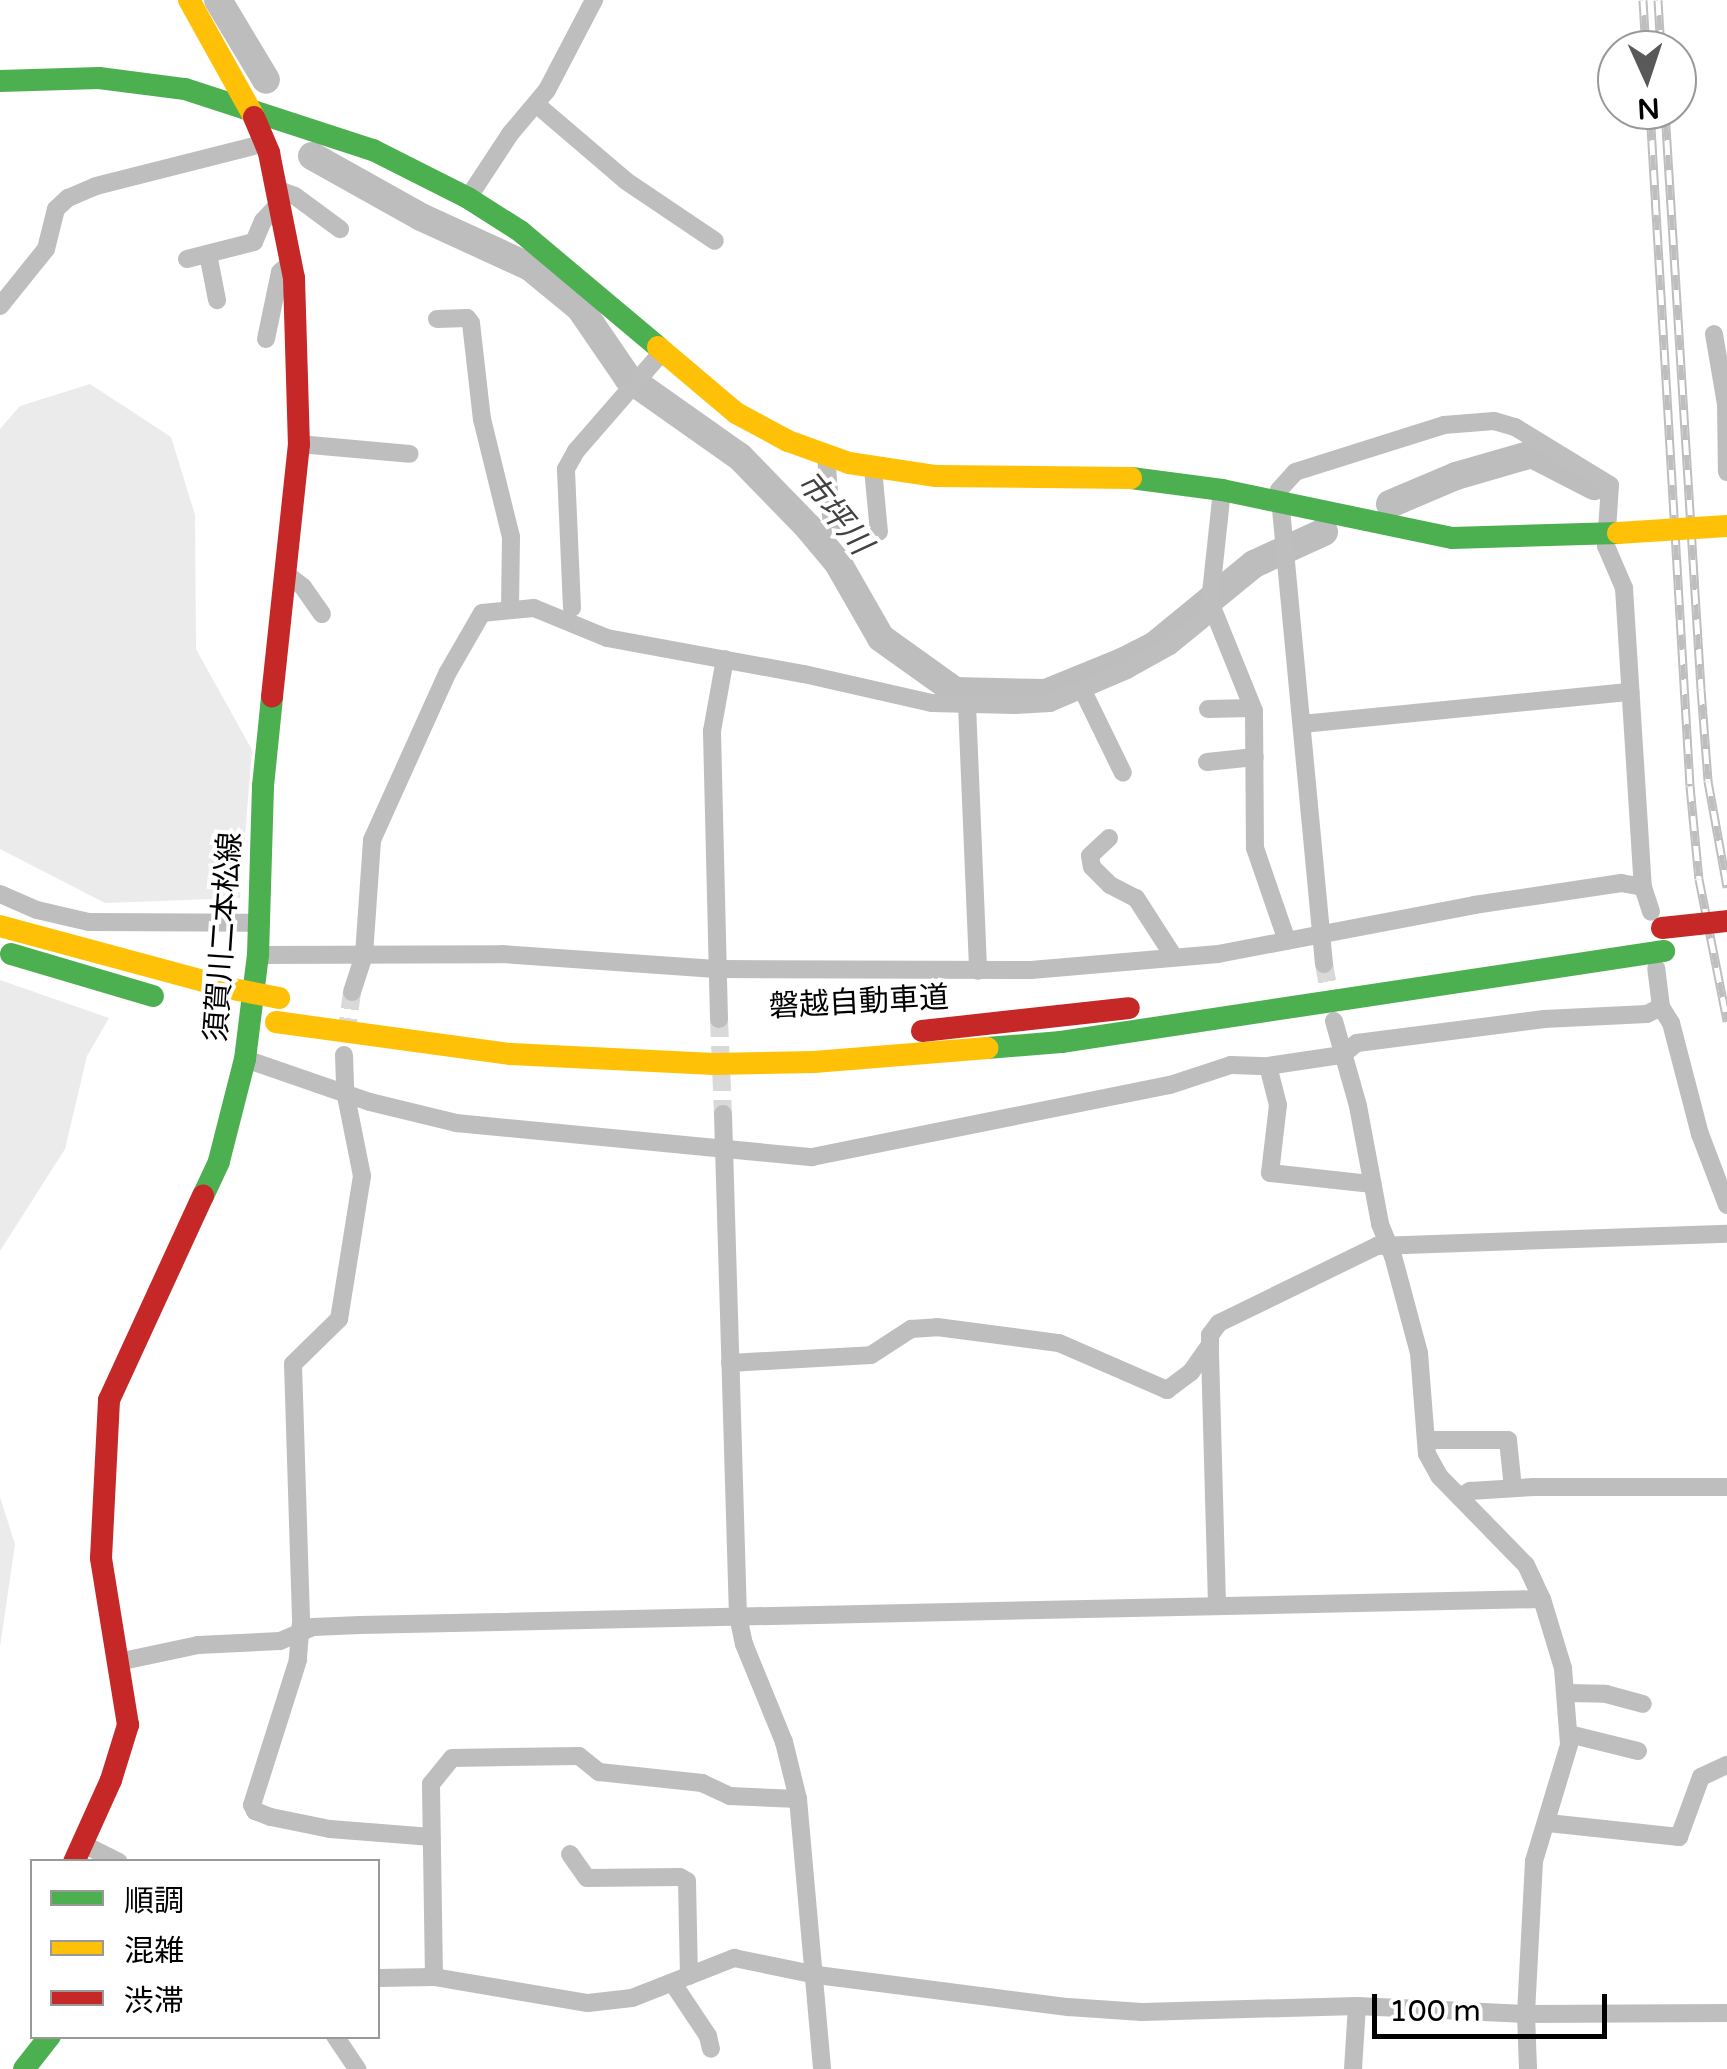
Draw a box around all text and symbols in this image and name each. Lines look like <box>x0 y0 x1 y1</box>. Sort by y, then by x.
north arrow <box>1597 30 1697 130</box>
text: N <box>1636 90 1661 126</box>
water label: 市坪川 <box>789 464 879 562</box>
street label: 須賀川二本松線 <box>199 831 249 1043</box>
street label: 磐越自動車道 <box>768 980 950 1026</box>
legend <box>30 1859 380 2039</box>
text: 順調 <box>124 1883 184 1920</box>
text: 混雑 <box>124 1933 184 1970</box>
scale bar <box>1377 1974 1612 2036</box>
text: 渋滞 <box>124 1983 184 2020</box>
text: 100 m <box>1389 1993 1481 2030</box>

